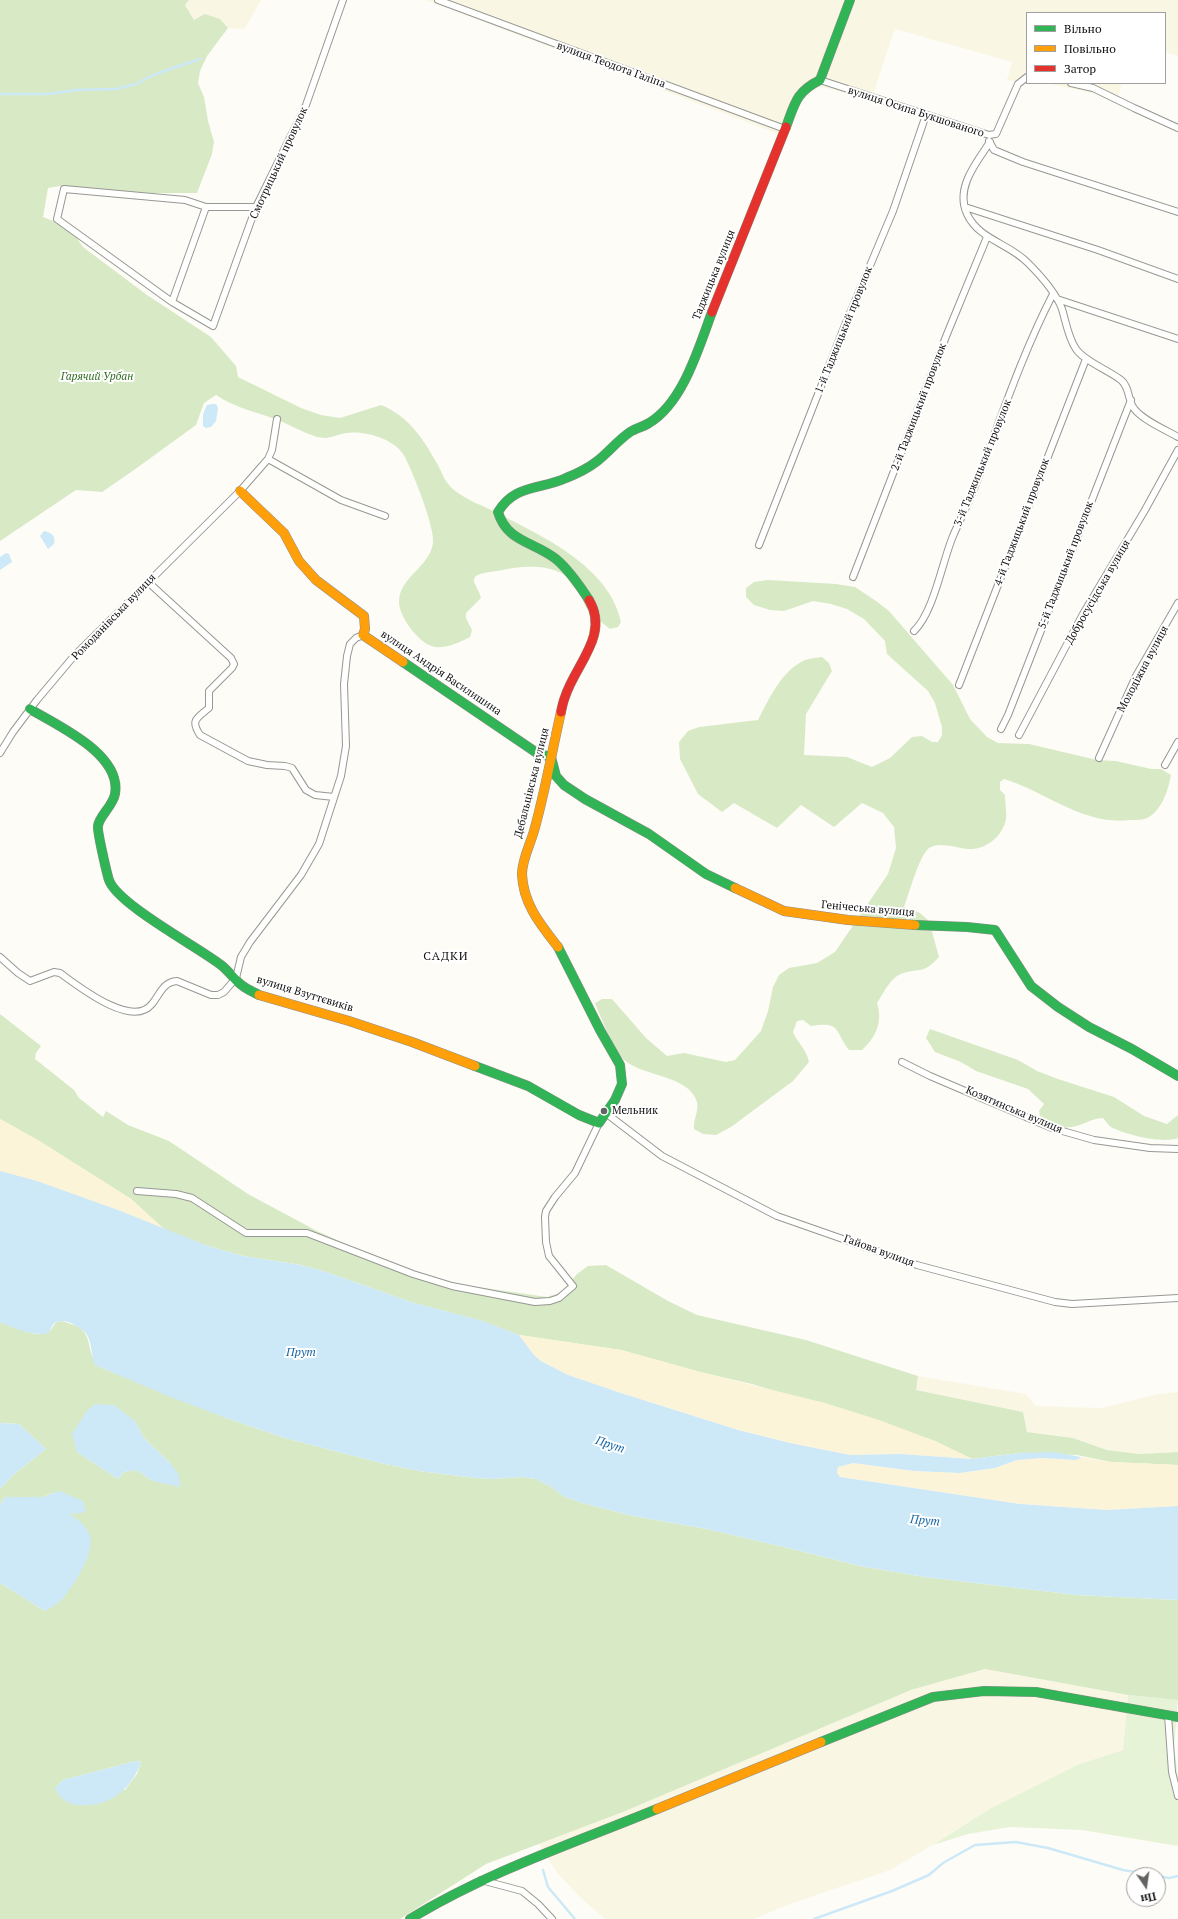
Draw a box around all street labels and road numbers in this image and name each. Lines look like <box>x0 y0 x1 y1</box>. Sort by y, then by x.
street label: вулиця Теодота Галіпа <box>555 39 667 91</box>
street label: вулиця Осипа Букшованого <box>846 84 986 140</box>
street label: Смотрицький провулок <box>247 105 311 221</box>
street label: Таджицька вулиця <box>690 228 738 322</box>
street label: 1-й Таджицький провулок <box>812 265 876 395</box>
street label: 2-й Таджицький провулок <box>889 341 949 473</box>
street label: 3-й Таджицький провулок <box>951 398 1015 528</box>
street label: 4-й Таджицький провулок <box>992 456 1052 588</box>
street label: 5-й Таджицький провулок <box>1036 499 1096 631</box>
street label: Добросусідська вулиця <box>1063 537 1133 647</box>
street label: Ромоданівська вулиця <box>69 571 159 663</box>
street label: Молодіжна вулиця <box>1115 623 1171 715</box>
street label: вулиця Андрія Василишина <box>378 628 504 718</box>
street label: Дебальцівська вулиця <box>512 727 552 839</box>
street label: Генічеська вулиця <box>821 898 915 920</box>
street label: вулиця Взуттєвиків <box>255 973 355 1015</box>
street label: Козятинська вулиця <box>964 1084 1064 1136</box>
street label: Гайова вулиця <box>842 1232 916 1270</box>

